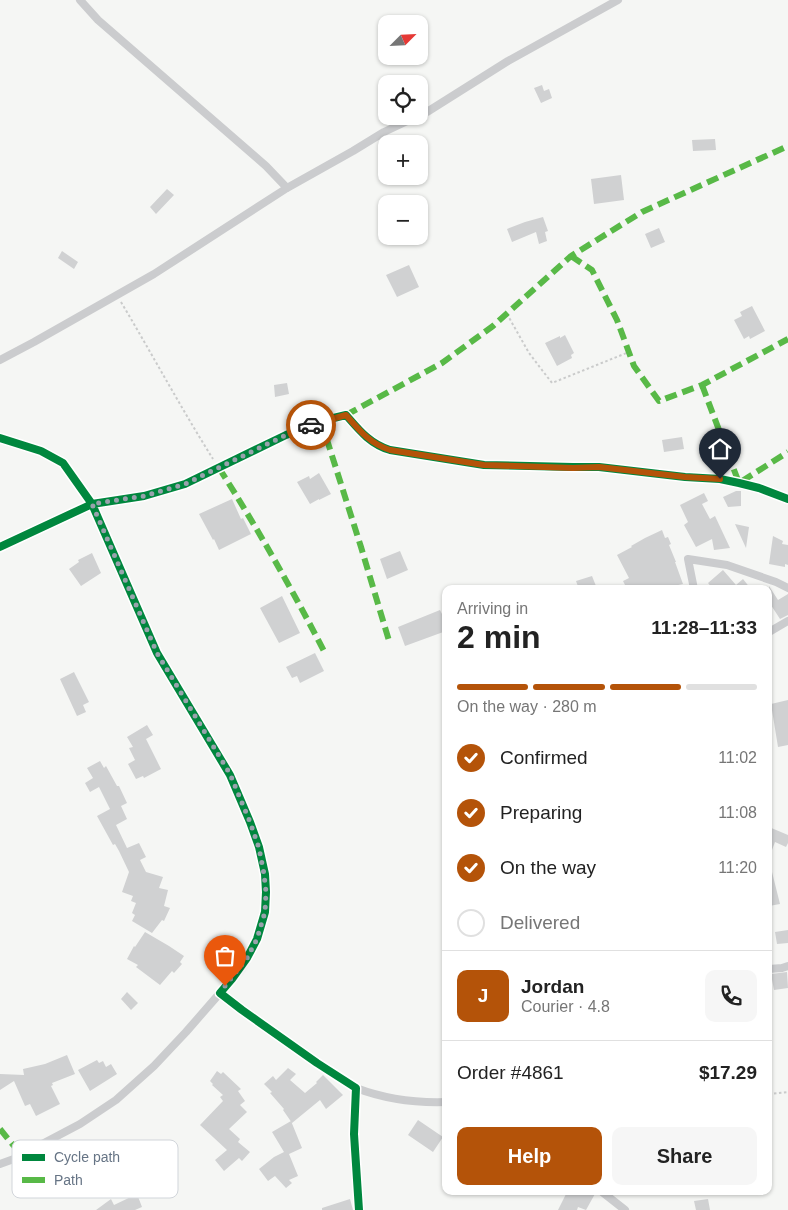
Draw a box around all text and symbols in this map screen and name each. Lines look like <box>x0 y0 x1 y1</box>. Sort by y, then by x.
north arrow <box>378 15 428 65</box>
map controls <box>378 15 428 245</box>
button: locate <box>378 75 428 125</box>
button: + <box>378 135 428 185</box>
button: − <box>378 195 428 245</box>
courier <box>286 400 336 450</box>
icon: car <box>297 411 325 439</box>
pin <box>699 428 741 479</box>
icon: home <box>706 435 734 463</box>
text: Arriving in <box>457 600 528 617</box>
text: 11:28–11:33 <box>651 617 757 638</box>
text: 2 min <box>457 619 541 655</box>
text: On the way · 280 m <box>457 698 597 715</box>
icon: check <box>457 744 485 772</box>
text: Confirmed <box>500 747 588 768</box>
text: 11:02 <box>718 749 757 766</box>
icon: check <box>457 799 485 827</box>
text: Preparing <box>500 802 582 823</box>
text: 11:08 <box>718 804 757 821</box>
icon: check <box>457 854 485 882</box>
text: On the way <box>500 857 596 878</box>
text: 11:20 <box>718 859 757 876</box>
text: Delivered <box>500 912 580 933</box>
pin <box>204 935 246 986</box>
icon: bag <box>211 942 239 970</box>
button: phone <box>705 970 757 1022</box>
text: Jordan <box>521 976 584 997</box>
text: J <box>478 985 488 1006</box>
text: Courier · 4.8 <box>521 998 610 1015</box>
text: Order #4861 <box>457 1062 564 1083</box>
text: $17.29 <box>699 1062 757 1083</box>
button: Help <box>457 1127 602 1185</box>
button: Share <box>612 1127 757 1185</box>
legend <box>12 1140 178 1198</box>
text: Cycle path <box>54 1149 120 1165</box>
text: Path <box>54 1172 83 1188</box>

